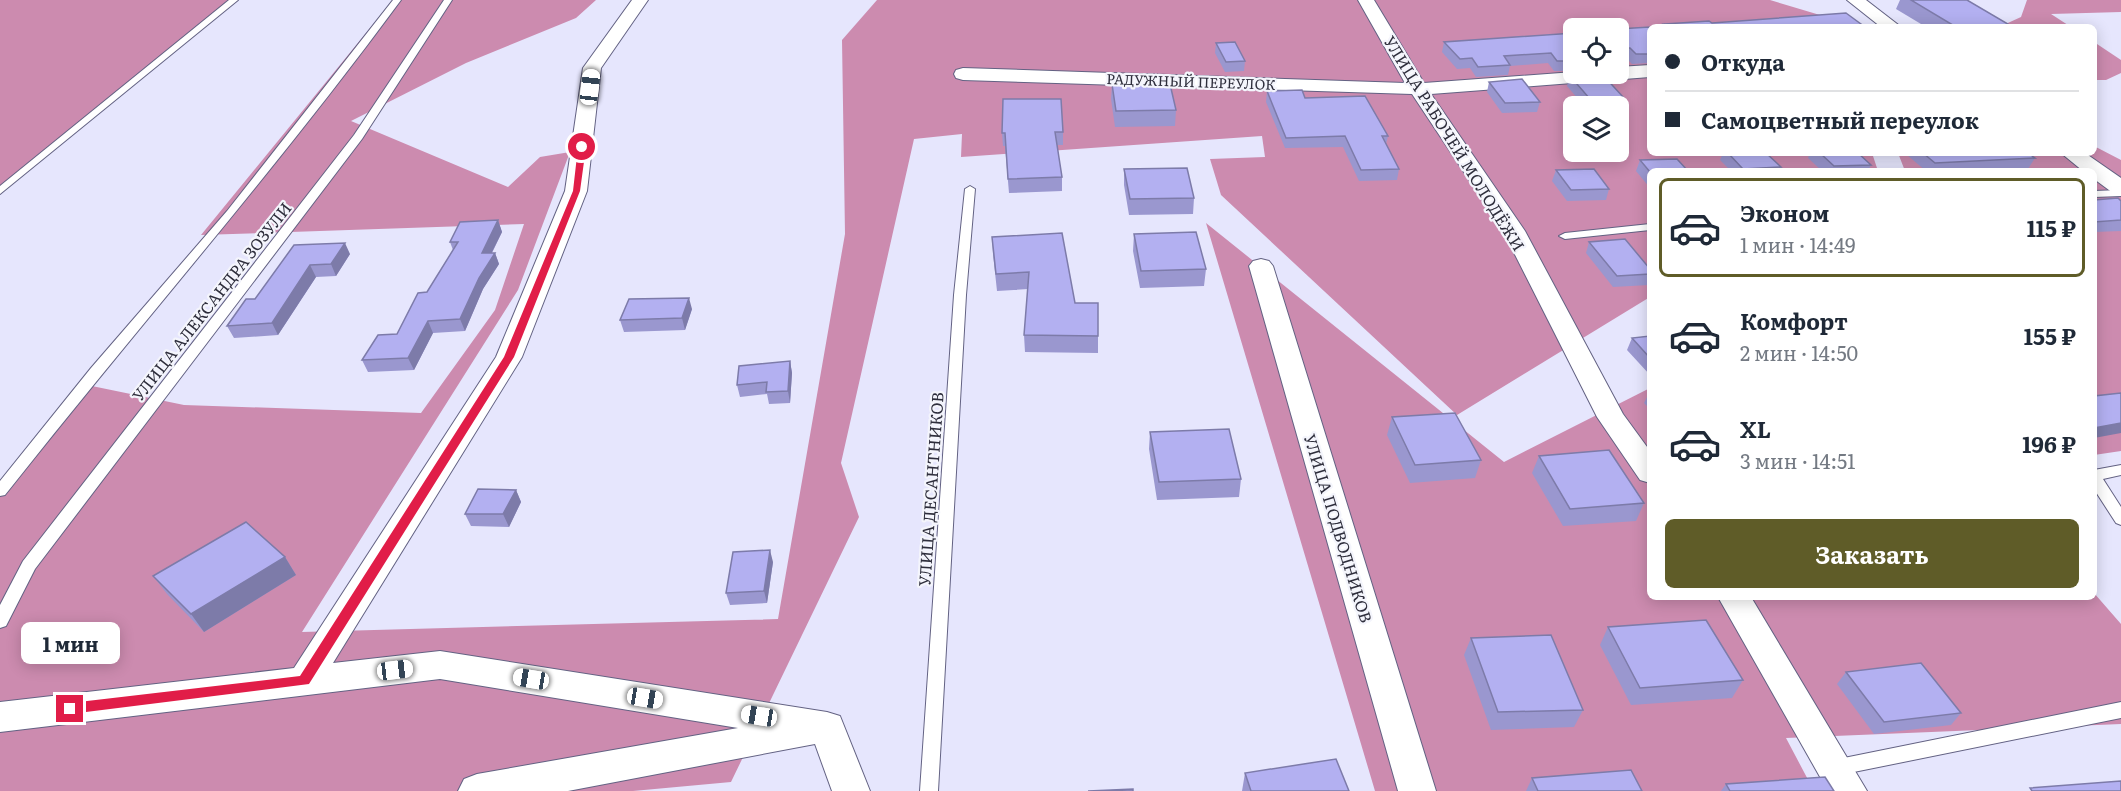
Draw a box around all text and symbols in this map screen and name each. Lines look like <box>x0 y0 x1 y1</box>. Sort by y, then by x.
map controls <box>1563 18 1629 162</box>
button: locate <box>1563 18 1629 84</box>
street label: УЛИЦА РАБОЧЕЙ МОЛОДЁЖИ <box>1379 31 1531 255</box>
text: Откуда <box>1701 45 1785 78</box>
car <box>579 68 601 106</box>
street label: РАДУЖНЫЙ ПЕРЕУЛОК <box>1106 68 1277 94</box>
button: layers <box>1563 96 1629 162</box>
text: Самоцветный переулок <box>1701 103 1979 136</box>
route start <box>568 133 595 160</box>
street label: УЛИЦА АЛЕКСАНДРА ЗОЗУЛИ <box>126 196 296 406</box>
text: Эконом <box>1740 196 1829 229</box>
icon: car <box>1668 201 1722 255</box>
text: 115 ₽ <box>2027 211 2076 244</box>
text: 1 мин · 14:49 <box>1740 229 1855 259</box>
text: Комфорт <box>1740 304 1848 337</box>
icon: car <box>1668 309 1722 363</box>
text: 155 ₽ <box>2024 319 2076 352</box>
text: 2 мин · 14:50 <box>1740 337 1858 367</box>
street label: УЛИЦА ДЕСАНТНИКОВ <box>911 391 949 587</box>
text: XL <box>1740 412 1771 445</box>
icon: car <box>1668 417 1722 471</box>
text: 196 ₽ <box>2022 427 2076 460</box>
street label: УЛИЦА ПОДВОДНИКОВ <box>1299 431 1379 625</box>
text: 3 мин · 14:51 <box>1740 445 1855 475</box>
button: Заказать <box>1665 519 2079 588</box>
callout: 1 мин <box>20 622 119 664</box>
text: 1 мин <box>42 628 99 658</box>
car <box>376 659 414 681</box>
car <box>512 667 550 691</box>
car <box>626 686 664 710</box>
route end <box>56 695 83 722</box>
car <box>740 704 778 728</box>

